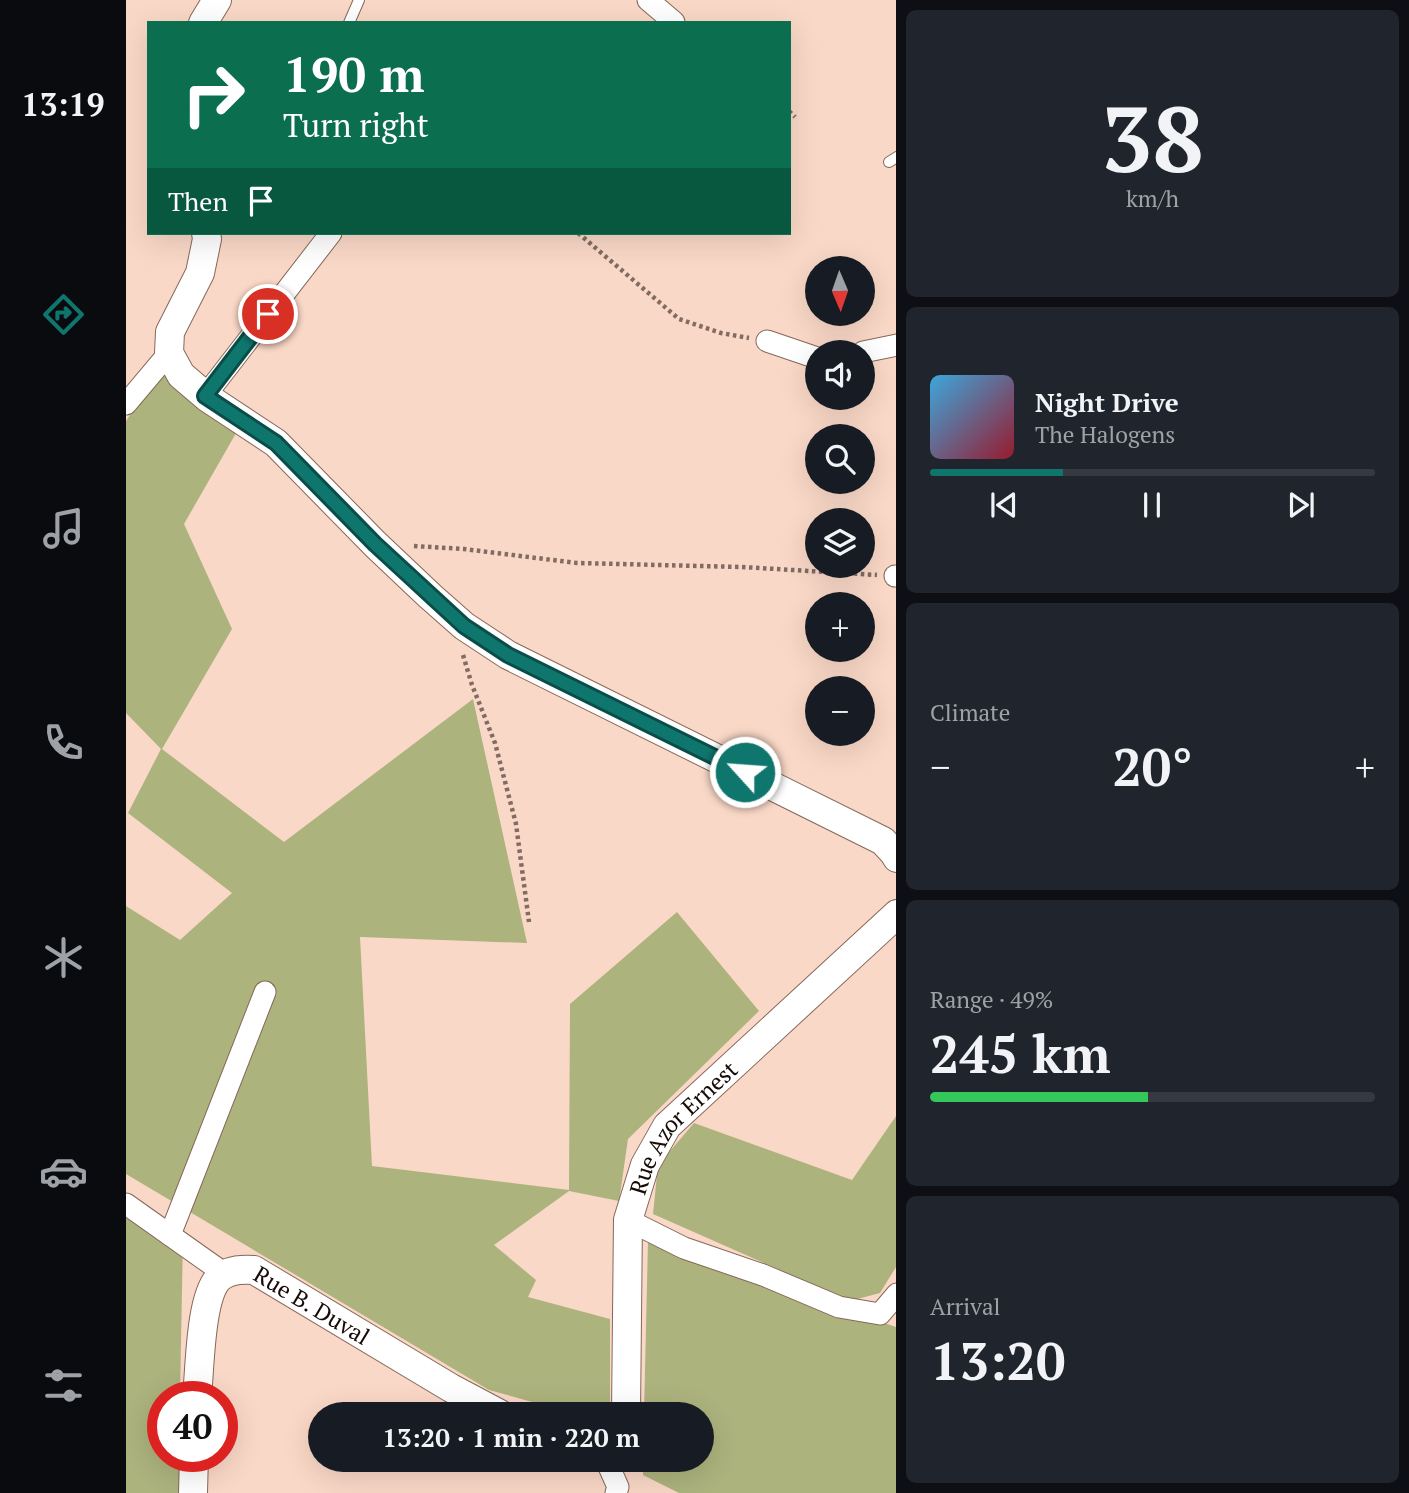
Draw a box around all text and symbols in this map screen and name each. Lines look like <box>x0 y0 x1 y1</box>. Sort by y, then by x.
text: 190 m <box>283 41 425 106</box>
icon: right <box>168 49 259 140</box>
text: 38 <box>1101 77 1204 198</box>
text: 13:19 <box>21 83 105 125</box>
text: Turn right <box>283 104 429 146</box>
icon: arrive <box>242 182 280 220</box>
text: km/h <box>1126 183 1179 214</box>
text: Then <box>168 184 228 218</box>
north arrow <box>805 256 875 326</box>
map controls <box>805 256 875 746</box>
pin <box>238 284 298 344</box>
icon: directions <box>39 290 88 339</box>
icon: arrive <box>249 295 287 333</box>
button: sound <box>805 340 875 410</box>
text: Night Drive <box>1035 385 1179 419</box>
text: The Halogens <box>1035 419 1175 450</box>
button: search <box>805 424 875 494</box>
icon: previous <box>985 486 1023 524</box>
icon: pause <box>1133 486 1171 524</box>
icon: next <box>1282 486 1320 524</box>
icon: music <box>39 504 88 553</box>
button: layers <box>805 508 875 578</box>
button: + <box>805 592 875 662</box>
button: − <box>805 676 875 746</box>
text: Climate <box>930 697 1010 728</box>
icon: phone <box>39 718 88 767</box>
text: 20° <box>1112 732 1193 801</box>
position arrow <box>708 735 782 809</box>
text: − <box>930 742 950 792</box>
text: + <box>1355 742 1375 792</box>
icon: climate <box>39 933 88 982</box>
text: Range · 49% <box>930 984 1053 1015</box>
text: 245 km <box>930 1019 1111 1088</box>
street label: Rue Azor Ernest <box>621 1053 744 1198</box>
icon: car <box>39 1147 88 1196</box>
street label: Rue B. Duval <box>248 1258 376 1351</box>
text: Arrival <box>930 1291 1001 1322</box>
text: 13:20 <box>930 1326 1065 1395</box>
icon: filters <box>39 1361 88 1410</box>
speed limit sign: 40 <box>147 1381 238 1472</box>
text: 13:20 · 1 min · 220 m <box>382 1420 640 1454</box>

